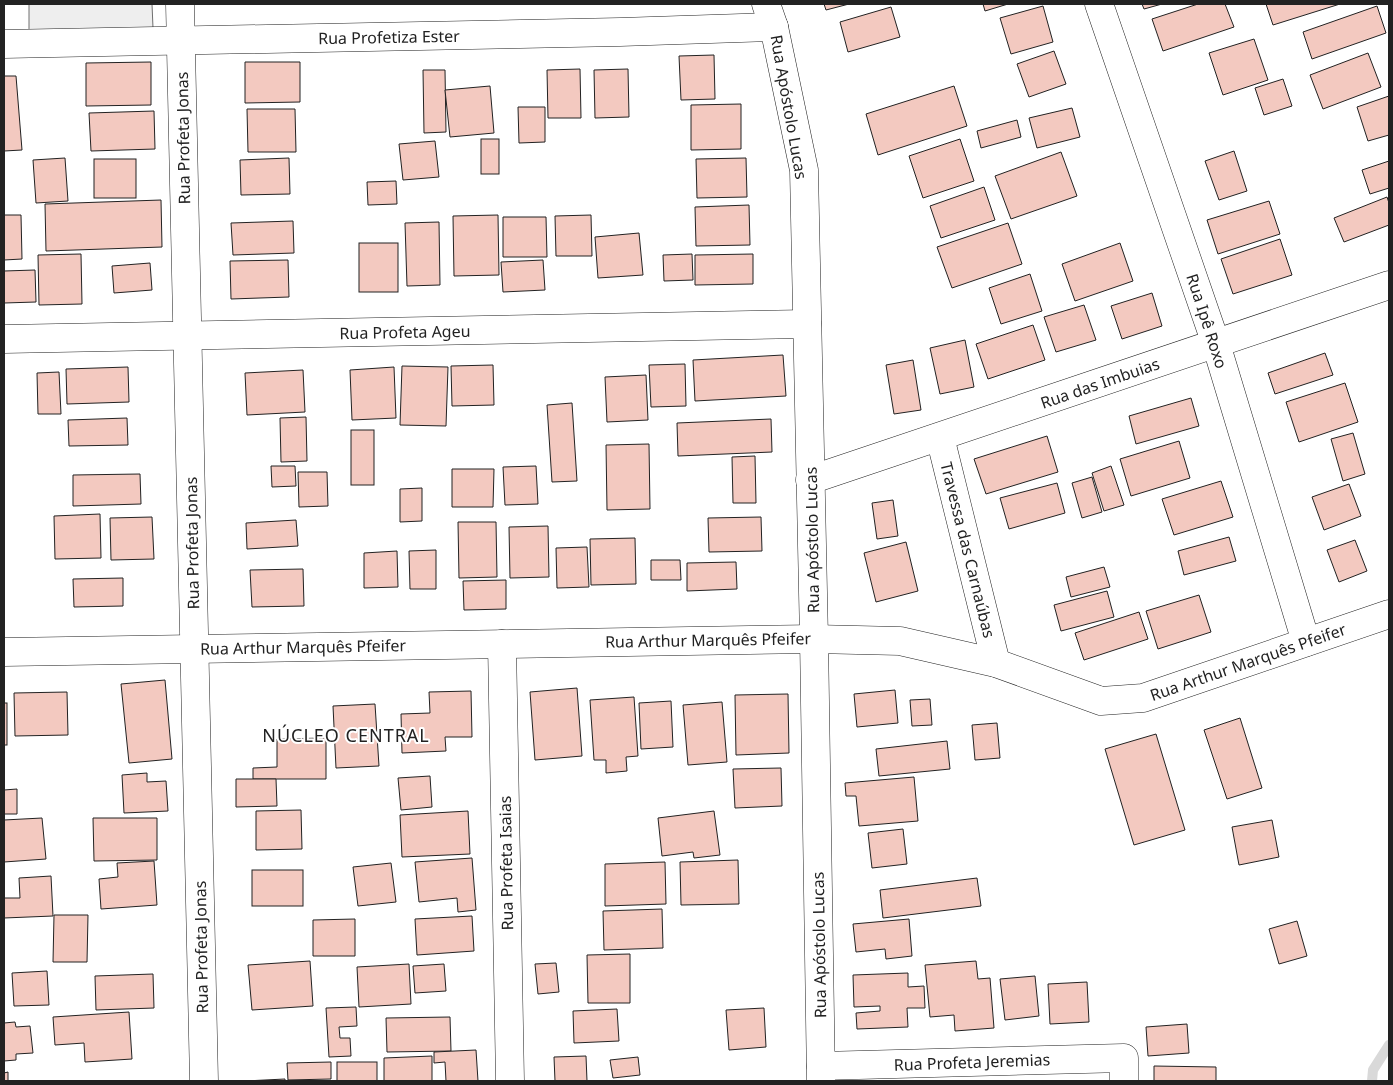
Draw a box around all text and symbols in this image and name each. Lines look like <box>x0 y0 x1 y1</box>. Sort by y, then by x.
street label: Rua Profetiza Ester <box>318 25 460 49</box>
street label: Rua Apóstolo Lucas <box>765 33 813 181</box>
street label: Rua Profeta Jonas <box>171 71 195 205</box>
street label: Rua Ipê Roxo <box>1181 271 1233 371</box>
street label: Rua Profeta Ageu <box>339 320 471 344</box>
street label: Rua das Imbuias <box>1038 352 1162 414</box>
street label: Travessa das Carnaúbas <box>935 460 1001 640</box>
street label: Rua Apóstolo Lucas <box>800 467 824 613</box>
street label: Rua Profeta Jonas <box>180 476 204 610</box>
street label: Rua Arthur Marquês Pfeifer <box>1147 618 1349 706</box>
street label: Rua Arthur Marquês Pfeifer <box>605 627 812 653</box>
street label: Rua Arthur Marquês Pfeifer <box>200 634 407 660</box>
district label: NÚCLEO CENTRAL <box>262 723 430 747</box>
street label: Rua Profeta Isaias <box>494 795 518 931</box>
street label: Rua Apóstolo Lucas <box>807 872 831 1018</box>
street label: Rua Profeta Jonas <box>189 880 213 1014</box>
street label: Rua Profeta Jeremias <box>893 1048 1051 1076</box>

